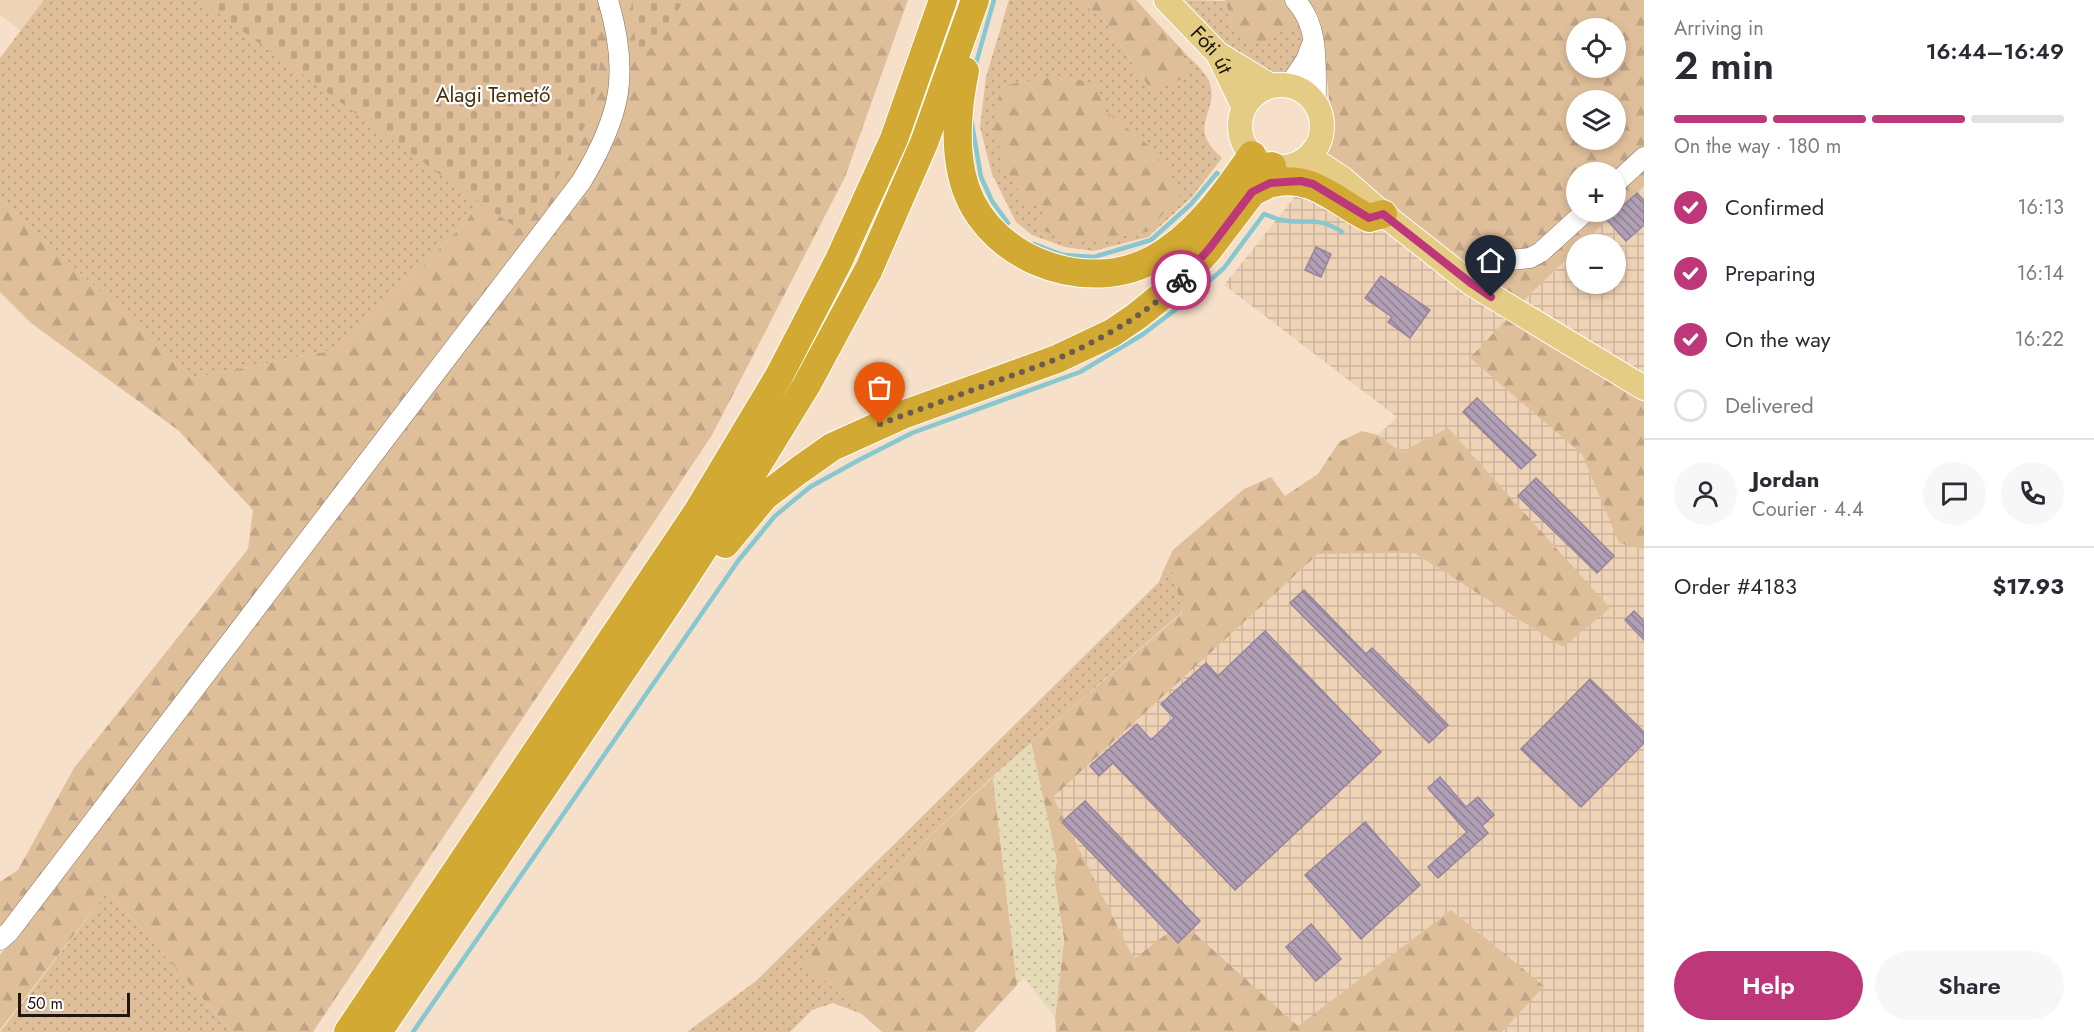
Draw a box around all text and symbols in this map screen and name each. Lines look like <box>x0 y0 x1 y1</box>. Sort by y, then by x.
text: Arriving in <box>1674 14 1764 43</box>
map controls <box>1566 18 1626 294</box>
button: locate <box>1566 18 1626 78</box>
street label: Fóti út <box>1184 19 1240 79</box>
text: 16:44–16:49 <box>1926 35 2064 67</box>
text: 2 min <box>1674 37 1774 94</box>
park label: Alagi Temető <box>436 80 550 110</box>
button: layers <box>1566 90 1626 150</box>
text: On the way · 180 m <box>1674 132 1841 161</box>
button: + <box>1566 162 1626 222</box>
icon: check <box>1674 191 1707 224</box>
text: Confirmed <box>1725 191 1824 223</box>
text: 16:13 <box>2018 193 2064 222</box>
button: − <box>1566 234 1626 294</box>
pin <box>1465 235 1516 297</box>
icon: home <box>1474 244 1507 277</box>
courier <box>1151 250 1211 310</box>
icon: check <box>1674 257 1707 290</box>
text: Preparing <box>1725 257 1816 289</box>
text: 16:14 <box>2017 259 2064 288</box>
icon: bike <box>1165 264 1198 297</box>
icon: check <box>1674 323 1707 356</box>
text: On the way <box>1725 323 1830 355</box>
text: 16:22 <box>2015 325 2064 354</box>
pin <box>854 362 905 424</box>
icon: bag <box>863 371 896 404</box>
text: Delivered <box>1725 389 1814 421</box>
button: person <box>1674 462 1737 525</box>
button: chat <box>1923 462 1986 525</box>
button: phone <box>2001 462 2064 525</box>
text: Jordan <box>1752 463 1819 495</box>
text: Courier · 4.4 <box>1752 495 1864 524</box>
text: Order #4183 <box>1674 570 1797 602</box>
text: $17.93 <box>1993 570 2064 602</box>
button: Help <box>1674 951 1863 1020</box>
button: Share <box>1875 951 2064 1020</box>
scale bar <box>18 990 130 1018</box>
text: 50 m <box>27 992 63 1015</box>

